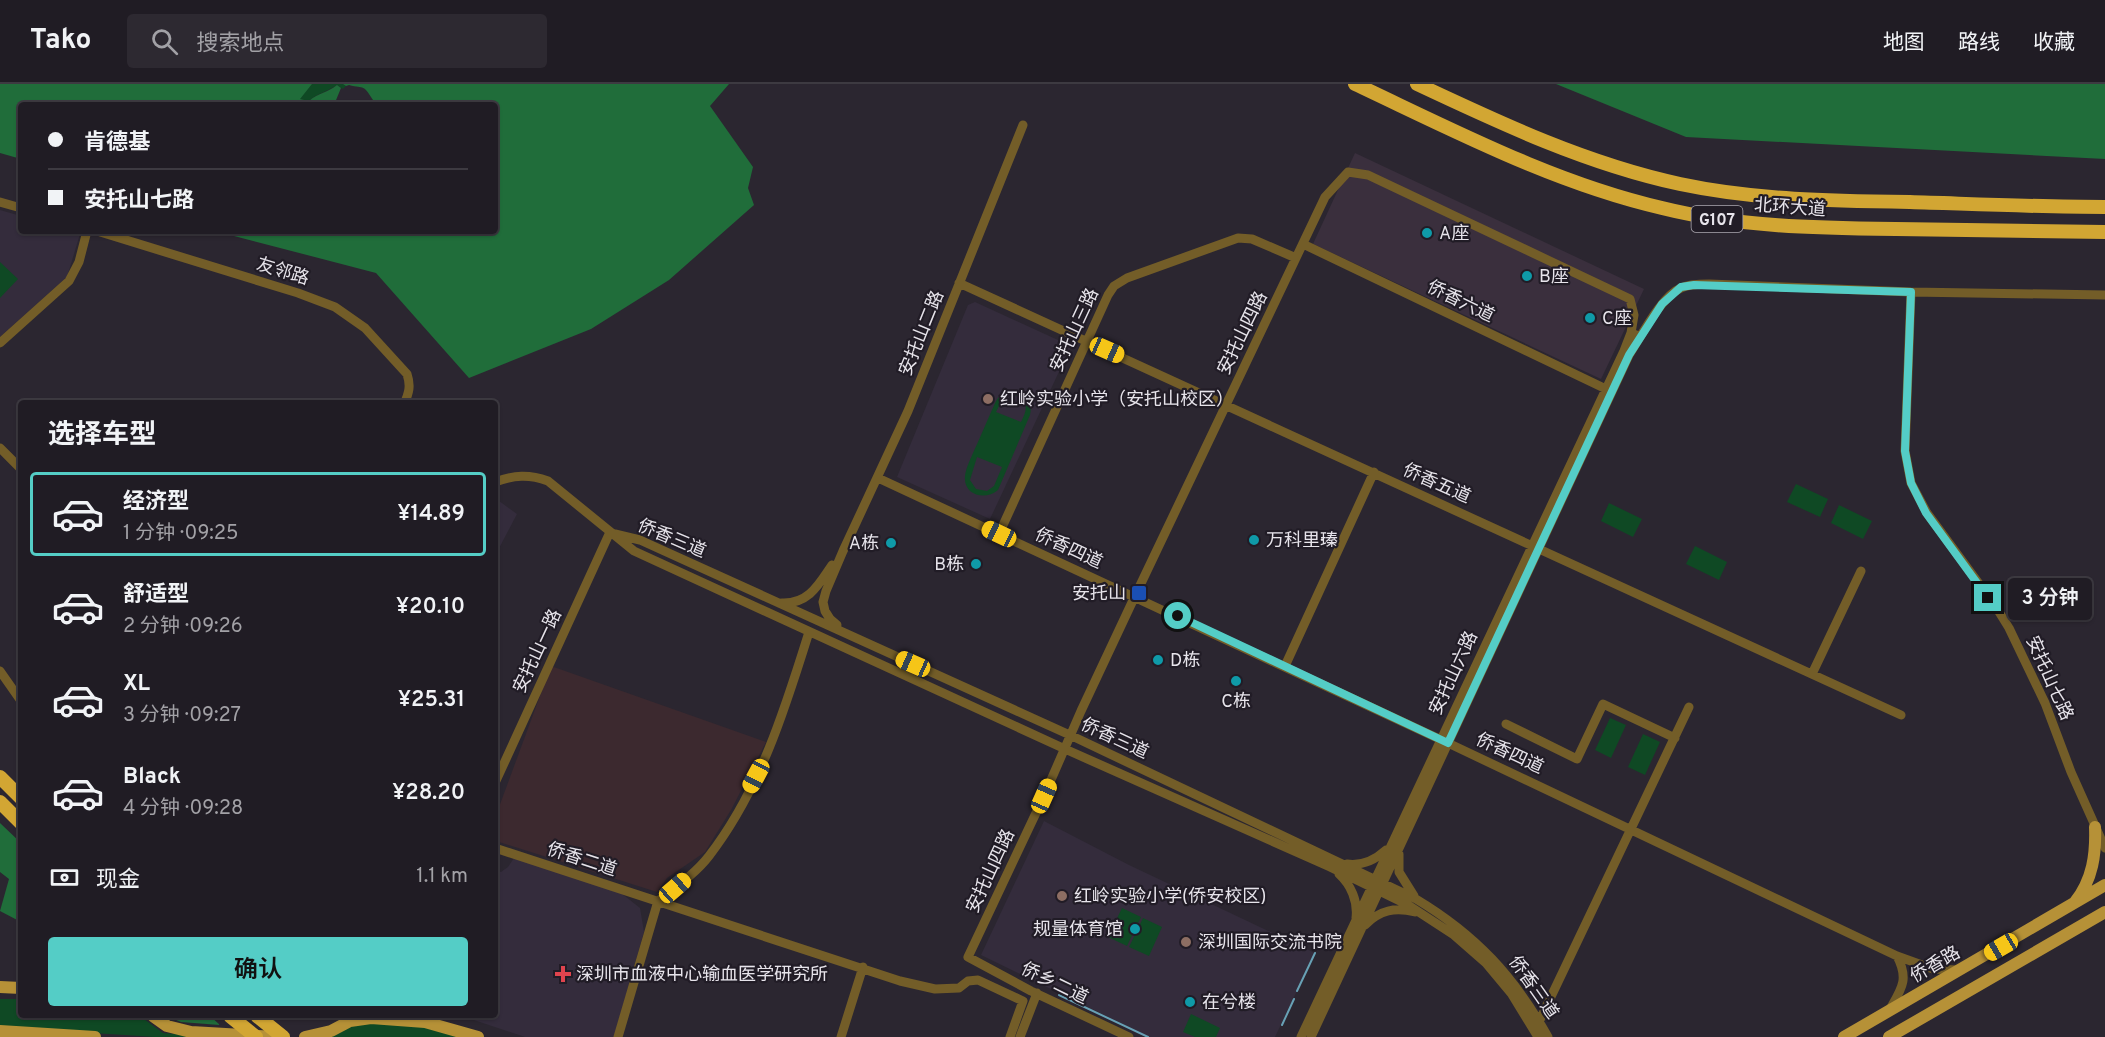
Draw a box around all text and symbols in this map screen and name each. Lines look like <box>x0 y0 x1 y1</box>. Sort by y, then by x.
search box <box>127 14 547 68</box>
text: Tako <box>30 23 91 59</box>
icon: search <box>148 25 181 58</box>
text: 地图 <box>1883 30 1925 57</box>
text: 路线 <box>1958 30 2000 57</box>
text: 收藏 <box>2033 30 2075 57</box>
text: 搜索地点 <box>196 31 285 58</box>
text: 肯德基 <box>84 130 150 157</box>
text: 安托山七路 <box>84 188 194 215</box>
street label: 北环大道 <box>1753 195 1827 222</box>
road number: G107 <box>1692 206 1742 232</box>
place label: A座 <box>1439 223 1469 246</box>
marker: A座 <box>1420 226 1434 240</box>
street label: 友邻路 <box>253 254 312 291</box>
place label: B座 <box>1539 266 1569 289</box>
marker: B座 <box>1520 269 1534 283</box>
street label: 侨香六道 <box>1423 276 1498 328</box>
street label: 安托山三路 <box>1046 285 1105 376</box>
street label: 安托山二路 <box>895 288 950 380</box>
street label: 安托山四路 <box>1213 288 1273 379</box>
place label: C座 <box>1602 308 1632 331</box>
marker: C座 <box>1583 311 1597 325</box>
car <box>1087 334 1127 366</box>
place label: 红岭实验小学（安托山校区） <box>1000 389 1234 412</box>
marker: 红岭实验小学（安托山校区） <box>981 392 995 406</box>
text: 选择车型 <box>48 419 156 453</box>
street label: 侨香五道 <box>1399 459 1474 510</box>
icon: car <box>51 487 105 541</box>
text: 经济型 <box>123 489 189 516</box>
text: ¥14.89 <box>397 501 465 528</box>
street label: 侨香三道 <box>634 515 709 564</box>
car <box>979 518 1019 550</box>
text: 1 分钟 · 09:25 <box>123 521 239 547</box>
street label: 侨香四道 <box>1031 524 1106 575</box>
place label: 万科里·瑧 <box>1266 530 1338 553</box>
place label: A栋 <box>849 533 879 556</box>
marker: 万科里·瑧 <box>1247 533 1261 547</box>
marker: A栋 <box>884 536 898 550</box>
place label: B栋 <box>934 554 964 577</box>
marker: B栋 <box>969 557 983 571</box>
callout: 3 分钟 <box>2009 577 2093 619</box>
icon: car <box>51 580 105 634</box>
text: 舒适型 <box>123 582 189 609</box>
place label: 安托山 <box>1072 583 1126 606</box>
marker: 安托山 <box>1130 584 1148 602</box>
route end <box>1974 584 2001 611</box>
text: 3 分钟 <box>2022 586 2078 612</box>
text: ¥20.10 <box>396 594 465 621</box>
route start <box>1164 602 1191 629</box>
street label: 安托山一路 <box>509 606 568 697</box>
text: 2 分钟 · 09:26 <box>123 614 243 640</box>
street label: 安托山六路 <box>1425 628 1484 719</box>
street label: 安托山七路 <box>2020 633 2077 724</box>
car <box>893 648 933 680</box>
place label: D栋 <box>1170 650 1200 673</box>
marker: D栋 <box>1151 653 1165 667</box>
text: XL <box>123 671 150 698</box>
icon: car <box>51 673 105 727</box>
marker: C栋 <box>1229 674 1243 688</box>
text: ¥25.31 <box>398 687 465 714</box>
place label: C栋 <box>1221 691 1251 714</box>
text: 3 分钟 · 09:27 <box>123 703 241 729</box>
street label: 侨香三道 <box>1077 714 1152 765</box>
street label: 侨香四道 <box>1472 729 1547 780</box>
car <box>740 756 772 796</box>
text: Black <box>123 764 181 791</box>
icon: car <box>51 766 105 820</box>
car <box>1028 776 1060 816</box>
text: ¥28.20 <box>392 780 465 807</box>
text: 4 分钟 · 09:28 <box>123 796 243 822</box>
street label: 安托山四路 <box>962 826 1021 917</box>
street label: 侨香二道 <box>544 838 619 882</box>
icon: cash <box>48 861 81 894</box>
text: 1.1 km <box>416 864 468 890</box>
text: 现金 <box>96 867 140 894</box>
car <box>656 869 694 907</box>
place label: 红岭实验小学(侨安校区) <box>1074 886 1266 909</box>
marker: 红岭实验小学(侨安校区) <box>1055 889 1069 903</box>
place label: 规量体育馆 <box>1033 919 1123 942</box>
marker: 规量体育馆 <box>1128 922 1142 936</box>
car <box>1981 930 2021 964</box>
place label: 深圳国际交流书院 <box>1198 932 1342 955</box>
marker: 深圳国际交流书院 <box>1179 935 1193 949</box>
button: 确认 <box>48 937 468 1006</box>
street label: 侨香路 <box>1907 942 1965 989</box>
street label: 侨香三道 <box>1503 952 1563 1024</box>
street label: 侨乡二道 <box>1017 958 1092 1010</box>
place label: 深圳市血液中心输血医学研究所 <box>576 964 828 987</box>
marker: 深圳市血液中心输血医学研究所 <box>554 965 572 983</box>
place label: 在兮楼 <box>1202 992 1256 1015</box>
marker: 在兮楼 <box>1183 995 1197 1009</box>

